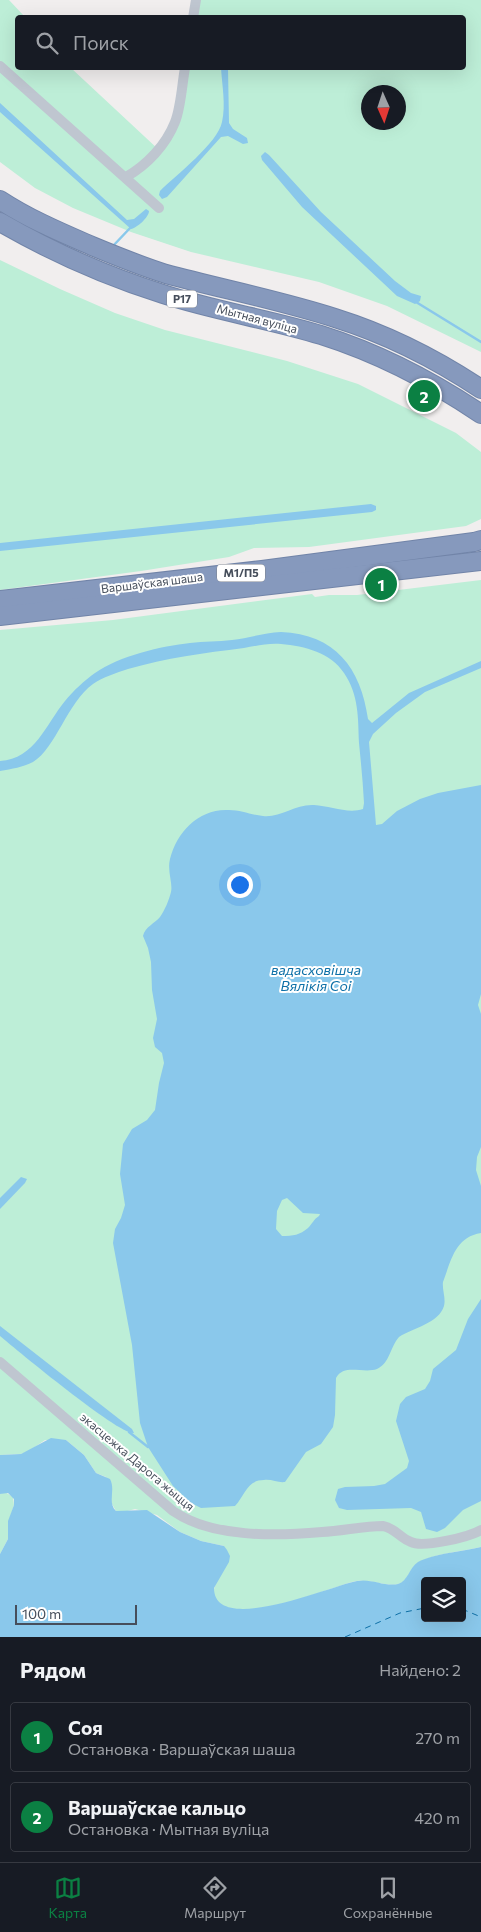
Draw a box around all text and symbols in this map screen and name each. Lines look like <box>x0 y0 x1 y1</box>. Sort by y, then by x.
search box <box>15 15 466 70</box>
icon: search <box>33 29 61 57</box>
text: Поиск <box>73 31 129 54</box>
north arrow <box>361 85 406 130</box>
road number: Р17 <box>167 290 197 308</box>
street label: Мытная вуліца <box>215 301 299 336</box>
pin: 2 <box>408 377 440 415</box>
road number: М1/П5 <box>217 564 265 582</box>
pin: 1 <box>365 565 397 603</box>
street label: Варшаўская шаша <box>100 569 204 595</box>
your location <box>227 872 253 898</box>
water label: вадасховішча Вялікія Соі <box>271 961 361 994</box>
street label: экасцежка Дарога жыцця <box>78 1409 197 1513</box>
map controls <box>421 1577 466 1622</box>
button: layers <box>421 1577 466 1622</box>
scale bar <box>15 1602 138 1625</box>
text: 100 m <box>22 1605 61 1622</box>
text: Рядом <box>20 1657 86 1682</box>
text: Найдено: 2 <box>379 1660 461 1679</box>
text: Соя <box>68 1716 103 1739</box>
text: 1 <box>33 1728 41 1747</box>
text: 270 m <box>415 1728 460 1747</box>
text: Остановка · Варшаўская шаша <box>68 1739 296 1758</box>
text: Варшаўскае кальцо <box>68 1796 246 1819</box>
text: 2 <box>32 1808 42 1827</box>
text: 420 m <box>414 1808 460 1827</box>
text: Остановка · Мытная вуліца <box>68 1819 269 1838</box>
tab: Карта <box>48 1874 87 1921</box>
tab: Маршрут <box>184 1874 246 1921</box>
tab: Сохранённые <box>343 1874 433 1921</box>

